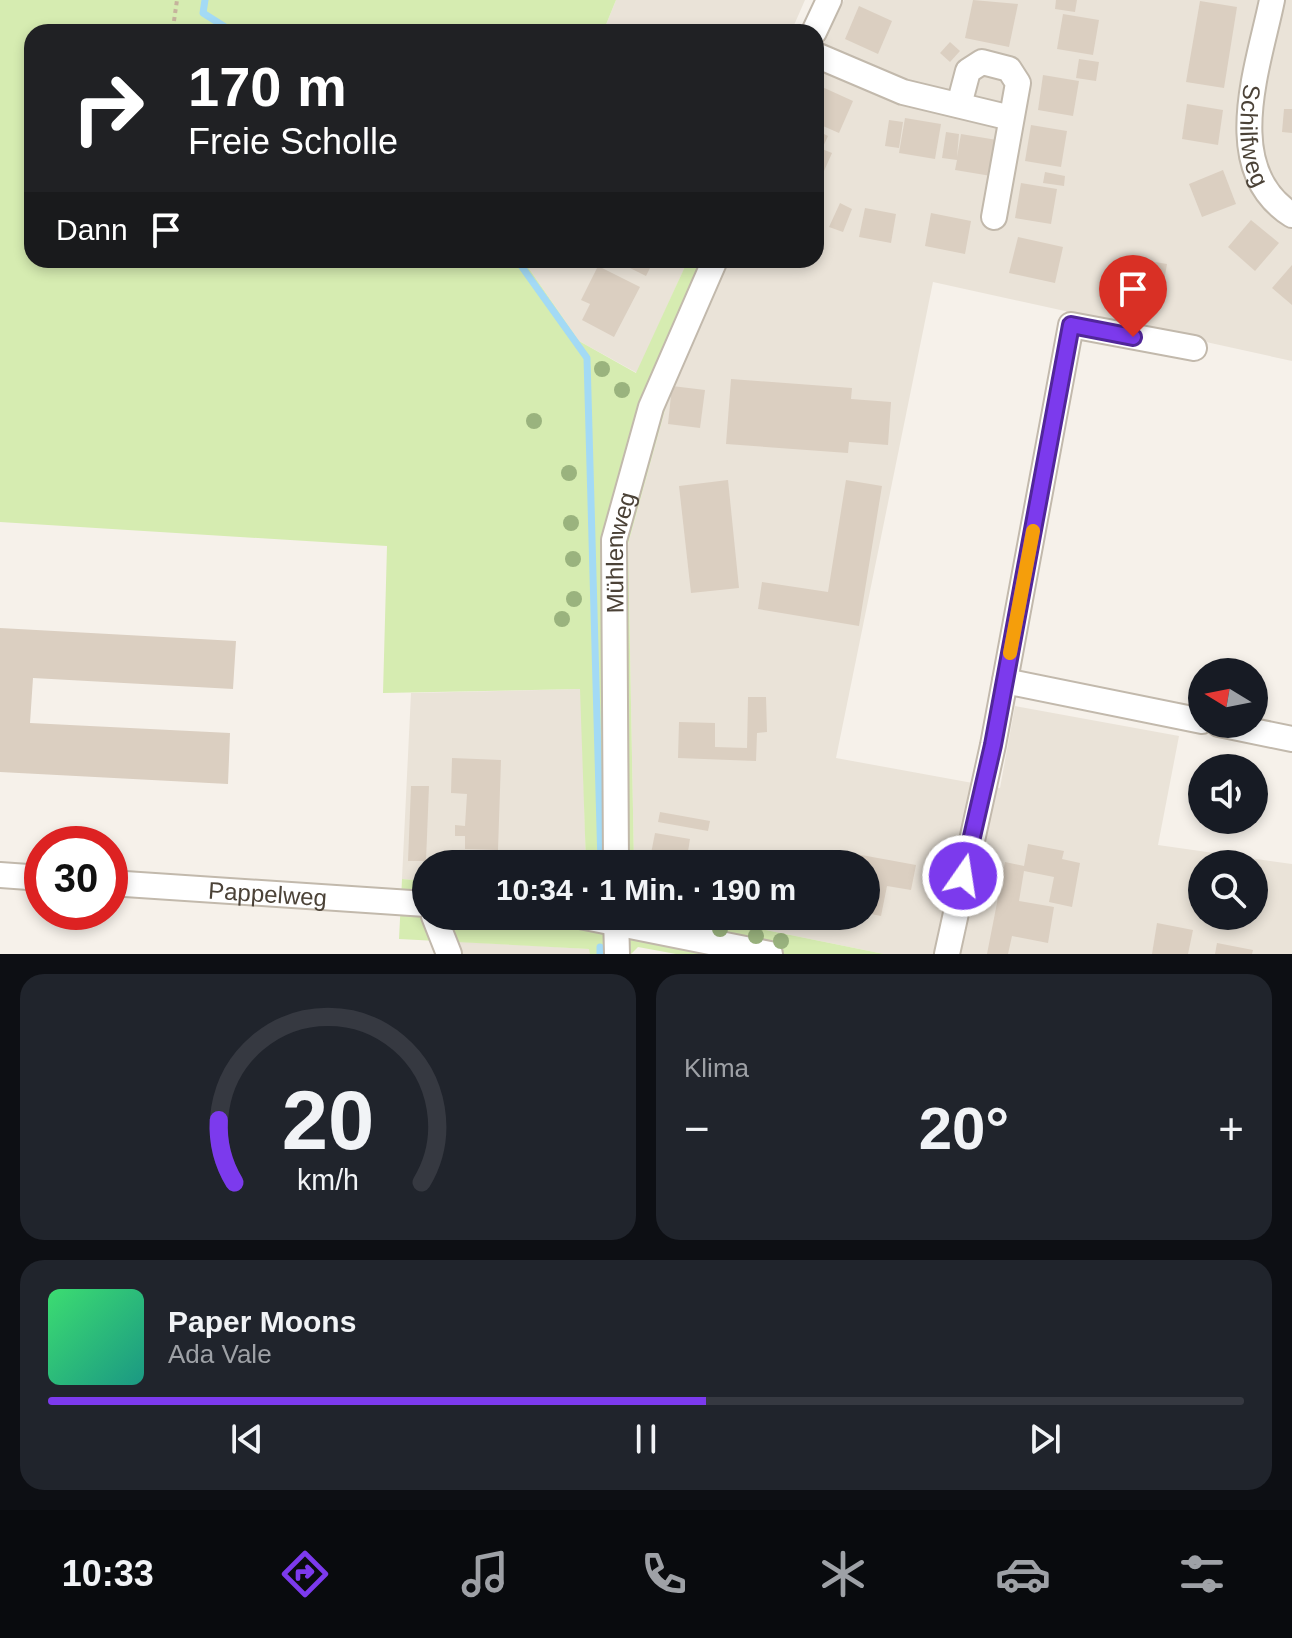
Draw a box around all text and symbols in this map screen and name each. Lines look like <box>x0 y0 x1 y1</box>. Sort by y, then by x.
text: 170 m <box>188 55 347 118</box>
icon: right <box>56 56 160 160</box>
street label: Schilfweg <box>1236 83 1275 191</box>
text: Freie Scholle <box>188 121 398 162</box>
icon: arrive <box>144 208 188 252</box>
text: Dann <box>56 213 128 246</box>
pin <box>1099 255 1167 337</box>
icon: arrive <box>1111 267 1155 311</box>
street label: Mühlenweg <box>600 489 640 614</box>
north arrow <box>1188 658 1268 738</box>
map controls <box>1188 658 1268 930</box>
button: sound <box>1188 754 1268 834</box>
speed limit sign: 30 <box>24 826 128 930</box>
position arrow <box>921 834 1005 918</box>
button: search <box>1188 850 1268 930</box>
text: 10:34 · 1 Min. · 190 m <box>496 873 796 906</box>
street label: Pappelweg <box>207 876 328 911</box>
text: Klima <box>684 1053 749 1083</box>
text: 20 <box>282 1074 374 1167</box>
text: 20° <box>919 1095 1009 1162</box>
text: − <box>684 1104 710 1153</box>
text: + <box>1218 1104 1244 1153</box>
text: km/h <box>297 1164 359 1196</box>
text: Paper Moons <box>168 1305 356 1338</box>
text: Ada Vale <box>168 1339 272 1369</box>
icon: previous <box>225 1417 269 1461</box>
icon: pause <box>624 1417 668 1461</box>
icon: next <box>1023 1417 1067 1461</box>
icon: directions <box>277 1546 333 1602</box>
icon: music <box>457 1546 513 1602</box>
icon: phone <box>636 1546 692 1602</box>
icon: climate <box>815 1546 871 1602</box>
icon: car <box>995 1546 1051 1602</box>
icon: filters <box>1174 1546 1230 1602</box>
text: 10:33 <box>62 1553 154 1594</box>

